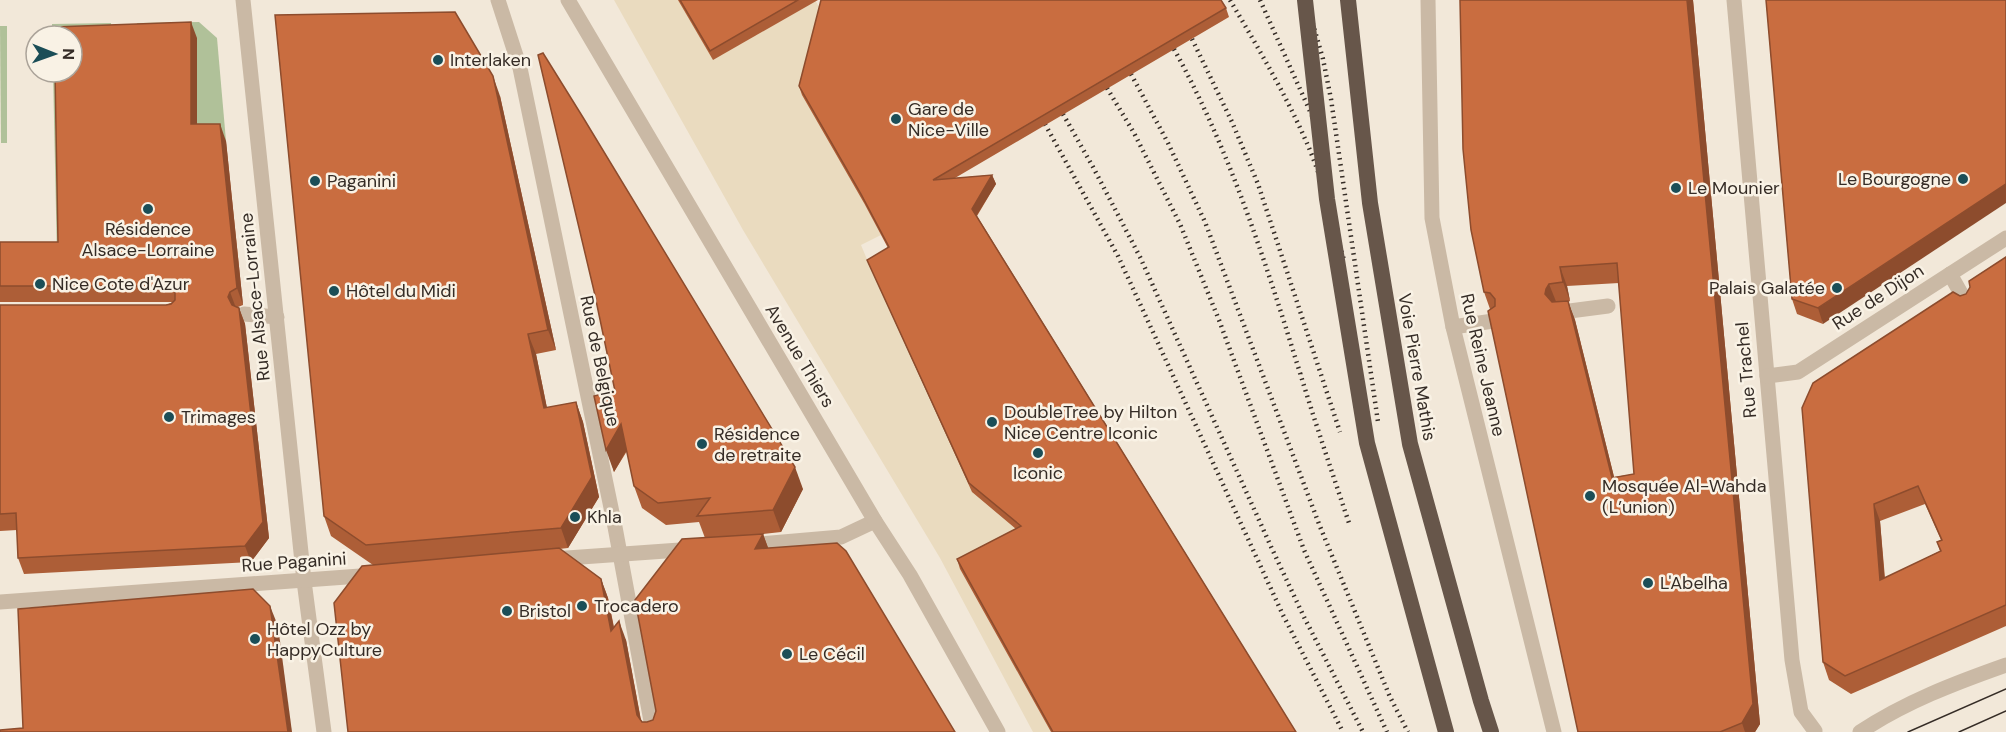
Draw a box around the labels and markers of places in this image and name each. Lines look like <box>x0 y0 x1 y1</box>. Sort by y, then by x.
place label: Interlaken <box>450 48 531 72</box>
marker: Interlaken <box>431 53 445 67</box>
place label: Gare de Nice-Ville <box>908 97 989 142</box>
marker: Gare de Nice-Ville <box>889 112 903 126</box>
place label: Le Bourgogne <box>1838 167 1951 191</box>
place label: Paganini <box>327 169 396 193</box>
marker: Le Bourgogne <box>1956 172 1970 186</box>
marker: Paganini <box>308 174 322 188</box>
place label: Le Mounier <box>1688 176 1780 200</box>
marker: Le Mounier <box>1669 181 1683 195</box>
marker: Résidence Alsace-Lorraine <box>141 202 155 216</box>
place label: Résidence Alsace-Lorraine <box>82 217 214 262</box>
place label: Nice Cote d'Azur <box>52 272 190 296</box>
place label: Palais Galatée <box>1709 276 1825 300</box>
marker: Nice Cote d'Azur <box>33 277 47 291</box>
place label: Hôtel du Midi <box>346 279 456 303</box>
marker: Palais Galatée <box>1830 281 1844 295</box>
marker: Hôtel du Midi <box>327 284 341 298</box>
place label: DoubleTree by Hilton Nice Centre Iconic <box>1004 400 1177 445</box>
place label: Trimages <box>181 405 256 429</box>
marker: Trimages <box>162 410 176 424</box>
marker: DoubleTree by Hilton Nice Centre Iconic <box>985 415 999 429</box>
place label: Résidence de retraite <box>714 422 801 467</box>
marker: Résidence de retraite <box>695 437 709 451</box>
marker: Iconic <box>1031 446 1045 460</box>
place label: Iconic <box>1013 461 1063 485</box>
place label: Mosquée Al-Wahda (L’union) <box>1602 474 1766 519</box>
marker: Mosquée Al-Wahda (L’union) <box>1583 489 1597 503</box>
place label: Khla <box>587 505 622 529</box>
marker: Khla <box>568 510 582 524</box>
place label: L'Abelha <box>1660 571 1728 595</box>
marker: L'Abelha <box>1641 576 1655 590</box>
place label: Trocadero <box>594 594 679 618</box>
place label: Bristol <box>519 599 571 623</box>
marker: Trocadero <box>575 599 589 613</box>
marker: Bristol <box>500 604 514 618</box>
place label: Hôtel Ozz by HappyCulture <box>267 617 382 662</box>
marker: Hôtel Ozz by HappyCulture <box>248 632 262 646</box>
place label: Le Cécil <box>799 642 865 666</box>
marker: Le Cécil <box>780 647 794 661</box>

